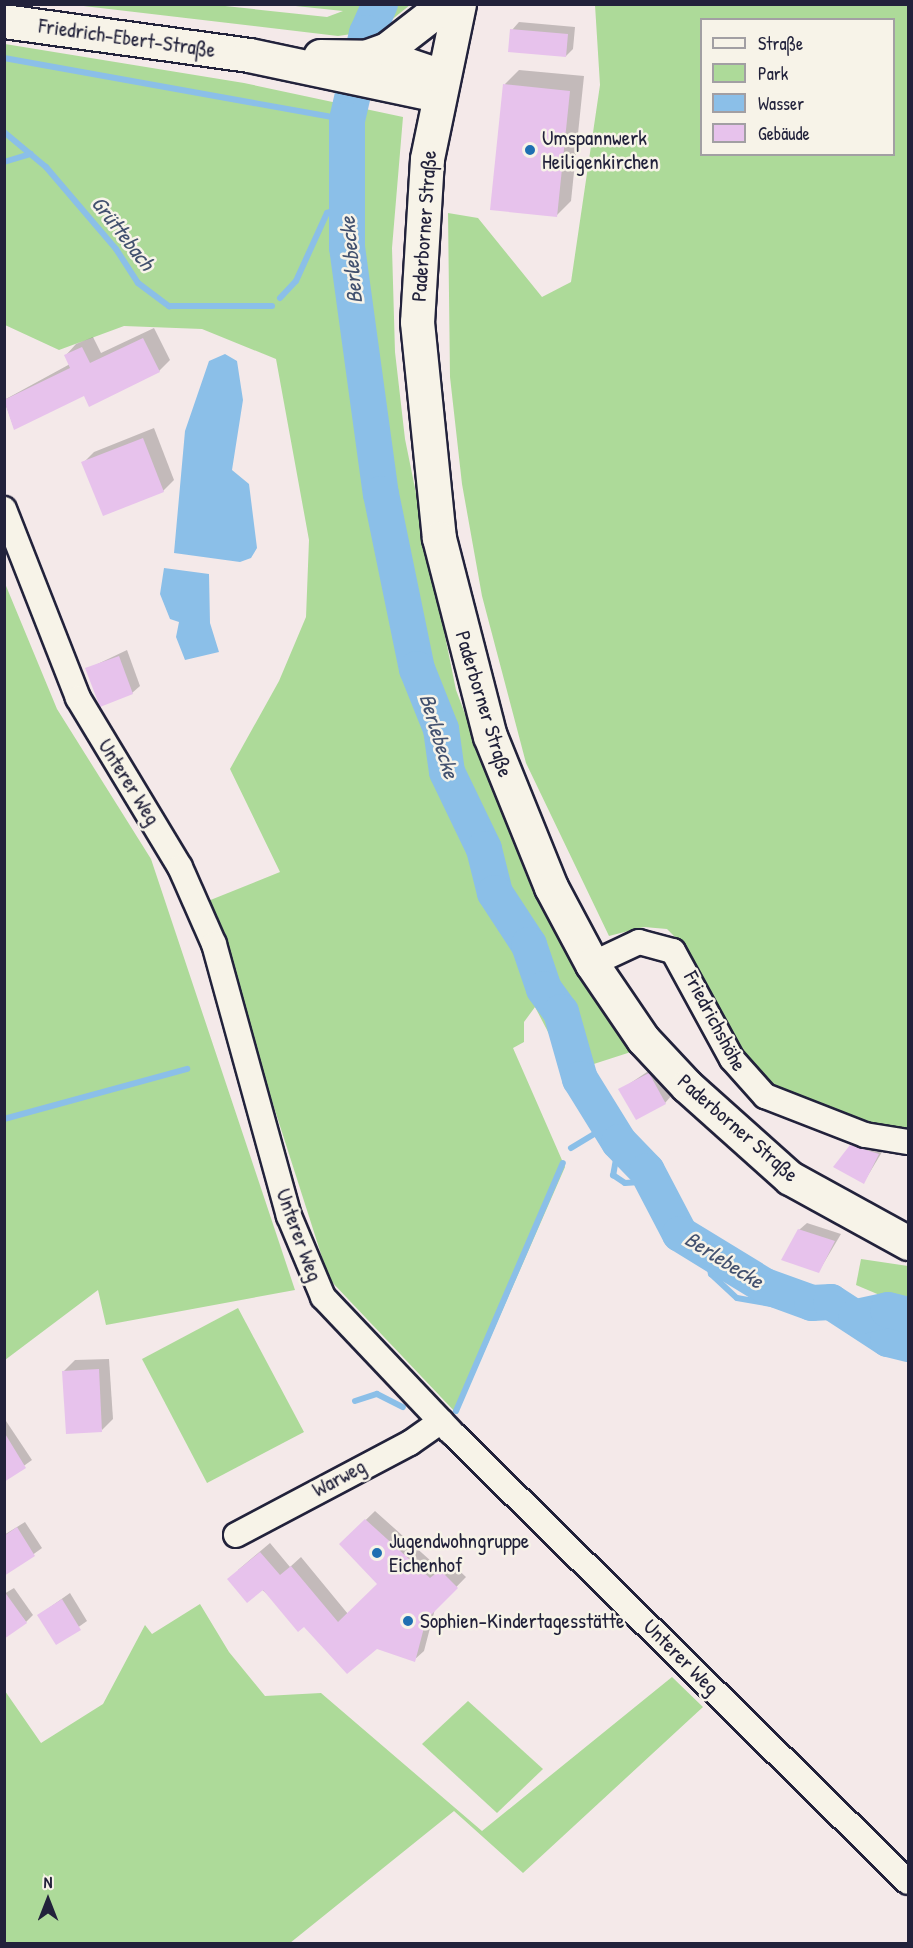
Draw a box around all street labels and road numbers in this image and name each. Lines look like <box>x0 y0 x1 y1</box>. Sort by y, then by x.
street label: Friedrich-Ebert-Straße <box>37 13 217 63</box>
street label: Paderborner Straße <box>406 150 442 302</box>
street label: Paderborner Straße <box>450 628 518 780</box>
street label: Unterer Weg <box>93 734 165 830</box>
street label: Friedrichshöhe <box>678 967 752 1075</box>
street label: Paderborner Straße <box>673 1069 803 1187</box>
street label: Unterer Weg <box>271 1185 327 1285</box>
street label: Warweg <box>308 1454 370 1502</box>
street label: Unterer Weg <box>638 1614 724 1700</box>

